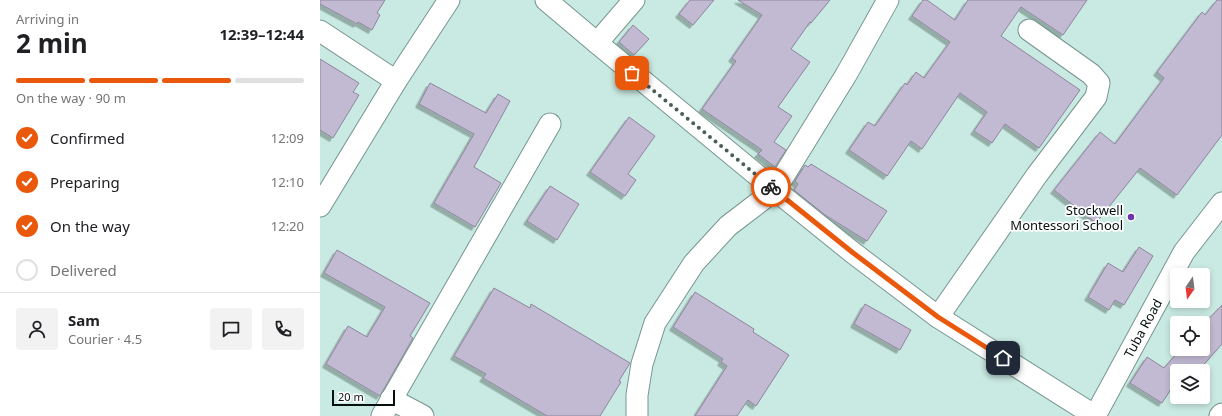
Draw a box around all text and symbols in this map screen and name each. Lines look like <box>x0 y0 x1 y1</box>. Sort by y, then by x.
text: Arriving in <box>16 10 79 28</box>
text: 12:39–12:44 <box>219 24 304 44</box>
text: 2 min <box>16 25 88 61</box>
pin <box>615 56 649 90</box>
icon: bag <box>621 62 643 84</box>
text: On the way · 90 m <box>16 89 126 107</box>
icon: check <box>16 127 38 149</box>
text: Confirmed <box>50 128 125 148</box>
text: 12:09 <box>271 129 304 147</box>
courier <box>751 167 791 207</box>
icon: check <box>16 171 38 193</box>
text: Preparing <box>50 172 120 192</box>
text: 12:10 <box>271 173 304 191</box>
icon: bike <box>760 176 782 198</box>
place label: Stockwell Montessori School <box>1010 201 1123 234</box>
marker: Stockwell Montessori School <box>1126 212 1136 222</box>
icon: check <box>16 215 38 237</box>
text: On the way <box>50 216 130 236</box>
text: 12:20 <box>271 217 304 235</box>
text: Delivered <box>50 260 117 280</box>
north arrow <box>1170 268 1210 308</box>
map controls <box>1170 268 1210 404</box>
street label: Tuba Road <box>1119 295 1166 361</box>
button: person <box>16 308 58 350</box>
button: chat <box>210 308 252 350</box>
button: phone <box>262 308 304 350</box>
text: Sam <box>68 310 100 330</box>
button: locate <box>1170 316 1210 356</box>
text: Courier · 4.5 <box>68 330 142 348</box>
pin <box>986 341 1020 375</box>
icon: home <box>992 347 1014 369</box>
button: layers <box>1170 364 1210 404</box>
scale bar <box>332 388 395 407</box>
text: 20 m <box>338 389 364 404</box>

